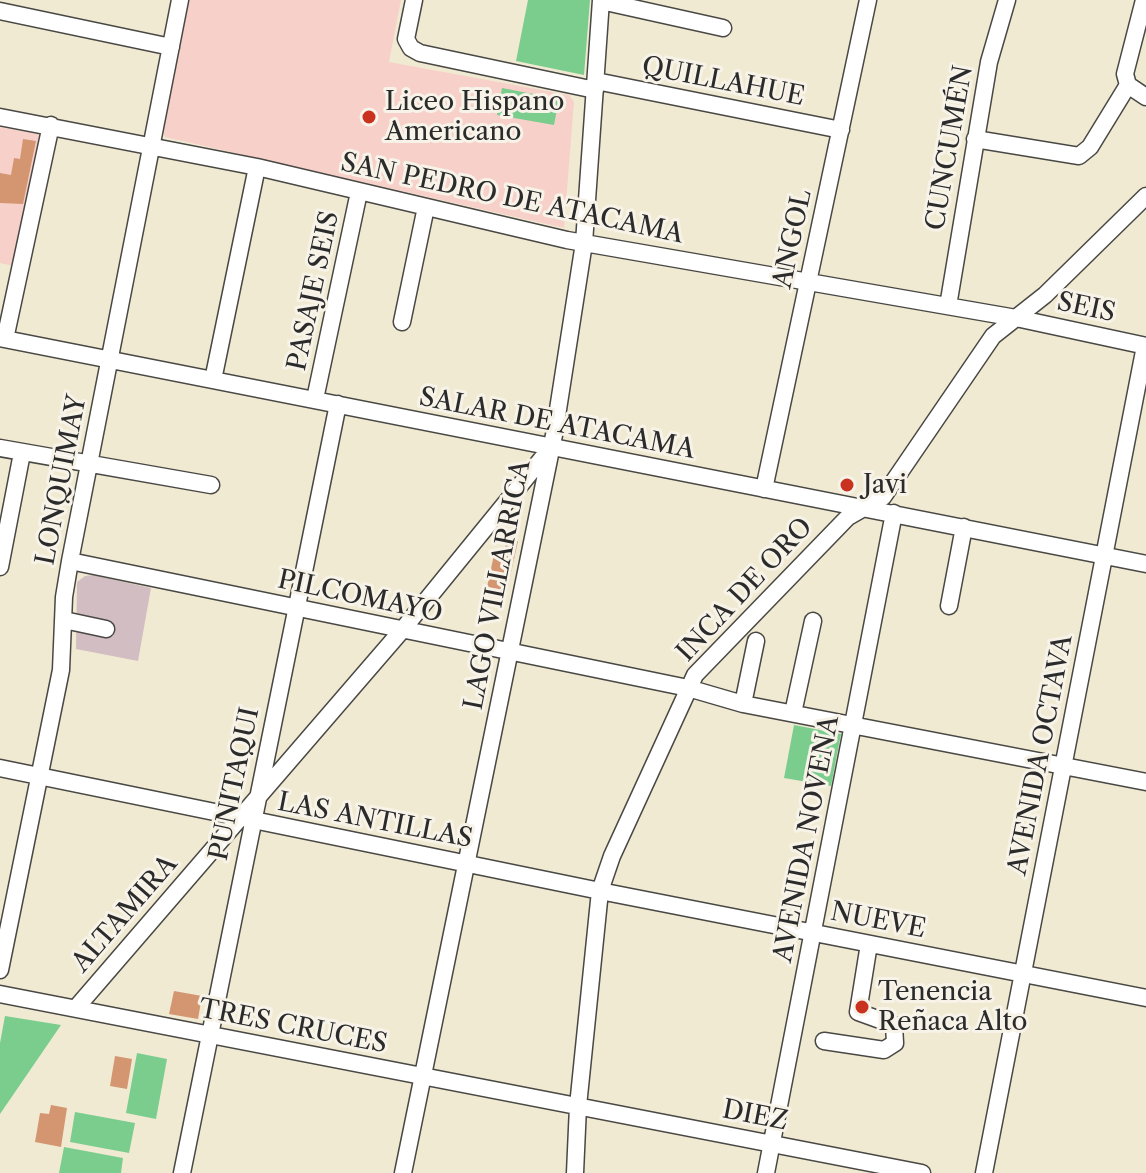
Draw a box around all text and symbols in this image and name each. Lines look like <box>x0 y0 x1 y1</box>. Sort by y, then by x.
street label: QUILLAHUE <box>639 51 807 113</box>
street label: CUNCUMÉN <box>920 63 980 233</box>
place label: Liceo Hispano Americano <box>385 86 564 148</box>
marker: Liceo Hispano Americano <box>360 108 378 126</box>
street label: SAN PEDRO DE ATACAMA <box>338 147 686 251</box>
street label: ANGOL <box>767 187 819 291</box>
street label: PASAJE SEIS <box>282 208 346 374</box>
street label: SEIS <box>1054 287 1118 329</box>
street label: SALAR DE ATACAMA <box>416 382 698 466</box>
street label: LONQUIMAY <box>30 392 94 568</box>
street label: LAGO VILLARRICA <box>458 458 538 712</box>
place label: Javi <box>863 469 907 501</box>
marker: Javi <box>838 476 856 494</box>
street label: INCA DE ORO <box>671 512 819 668</box>
street label: PILCOMAYO <box>275 564 445 630</box>
street label: AVENIDA OCTAVA <box>1002 632 1080 878</box>
street label: PUNITAQUI <box>204 705 266 863</box>
street label: AVENIDA NOVENA <box>768 713 846 965</box>
street label: LAS ANTILLAS <box>275 787 475 855</box>
street label: ALTAMIRA <box>66 849 184 979</box>
street label: NUEVE <box>828 897 928 945</box>
place label: Tenencia Reñaca Alto <box>878 976 1028 1038</box>
street label: TRES CRUCES <box>196 993 390 1061</box>
marker: Tenencia Reñaca Alto <box>853 998 871 1016</box>
street label: DIEZ <box>720 1094 790 1138</box>

